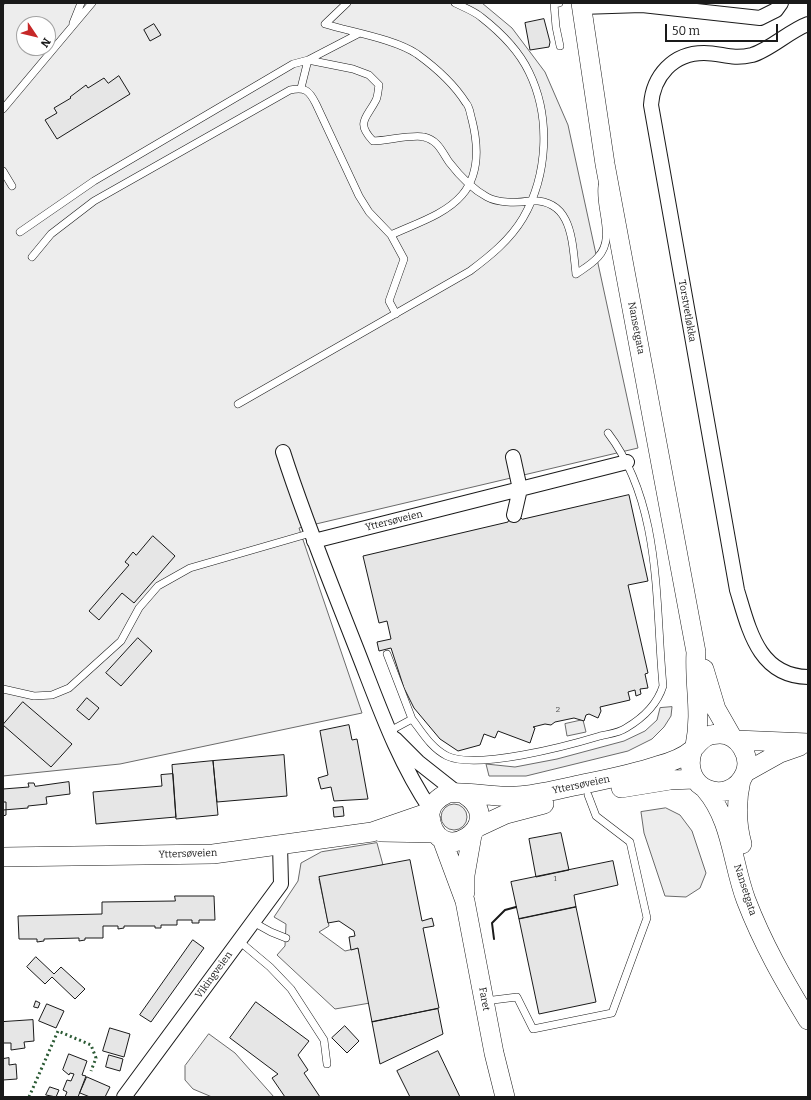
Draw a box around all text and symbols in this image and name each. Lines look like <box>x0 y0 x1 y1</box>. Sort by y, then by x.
north arrow <box>16 16 56 56</box>
scale bar <box>667 16 780 42</box>
text: 50 m <box>672 24 700 38</box>
text: N <box>38 35 53 50</box>
street label: Torstvetløkka <box>676 279 698 343</box>
street label: Nansetgata <box>625 301 647 355</box>
street label: Yttersøveien <box>364 508 424 534</box>
house number: 2 <box>556 705 560 715</box>
street label: Yttersøveien <box>551 773 611 797</box>
street label: Yttersøveien <box>159 847 217 861</box>
street label: Nansetgata <box>731 863 759 917</box>
house number: 1 <box>553 874 557 884</box>
street label: Vikingveien <box>193 949 235 1001</box>
street label: Faret <box>476 986 492 1012</box>

